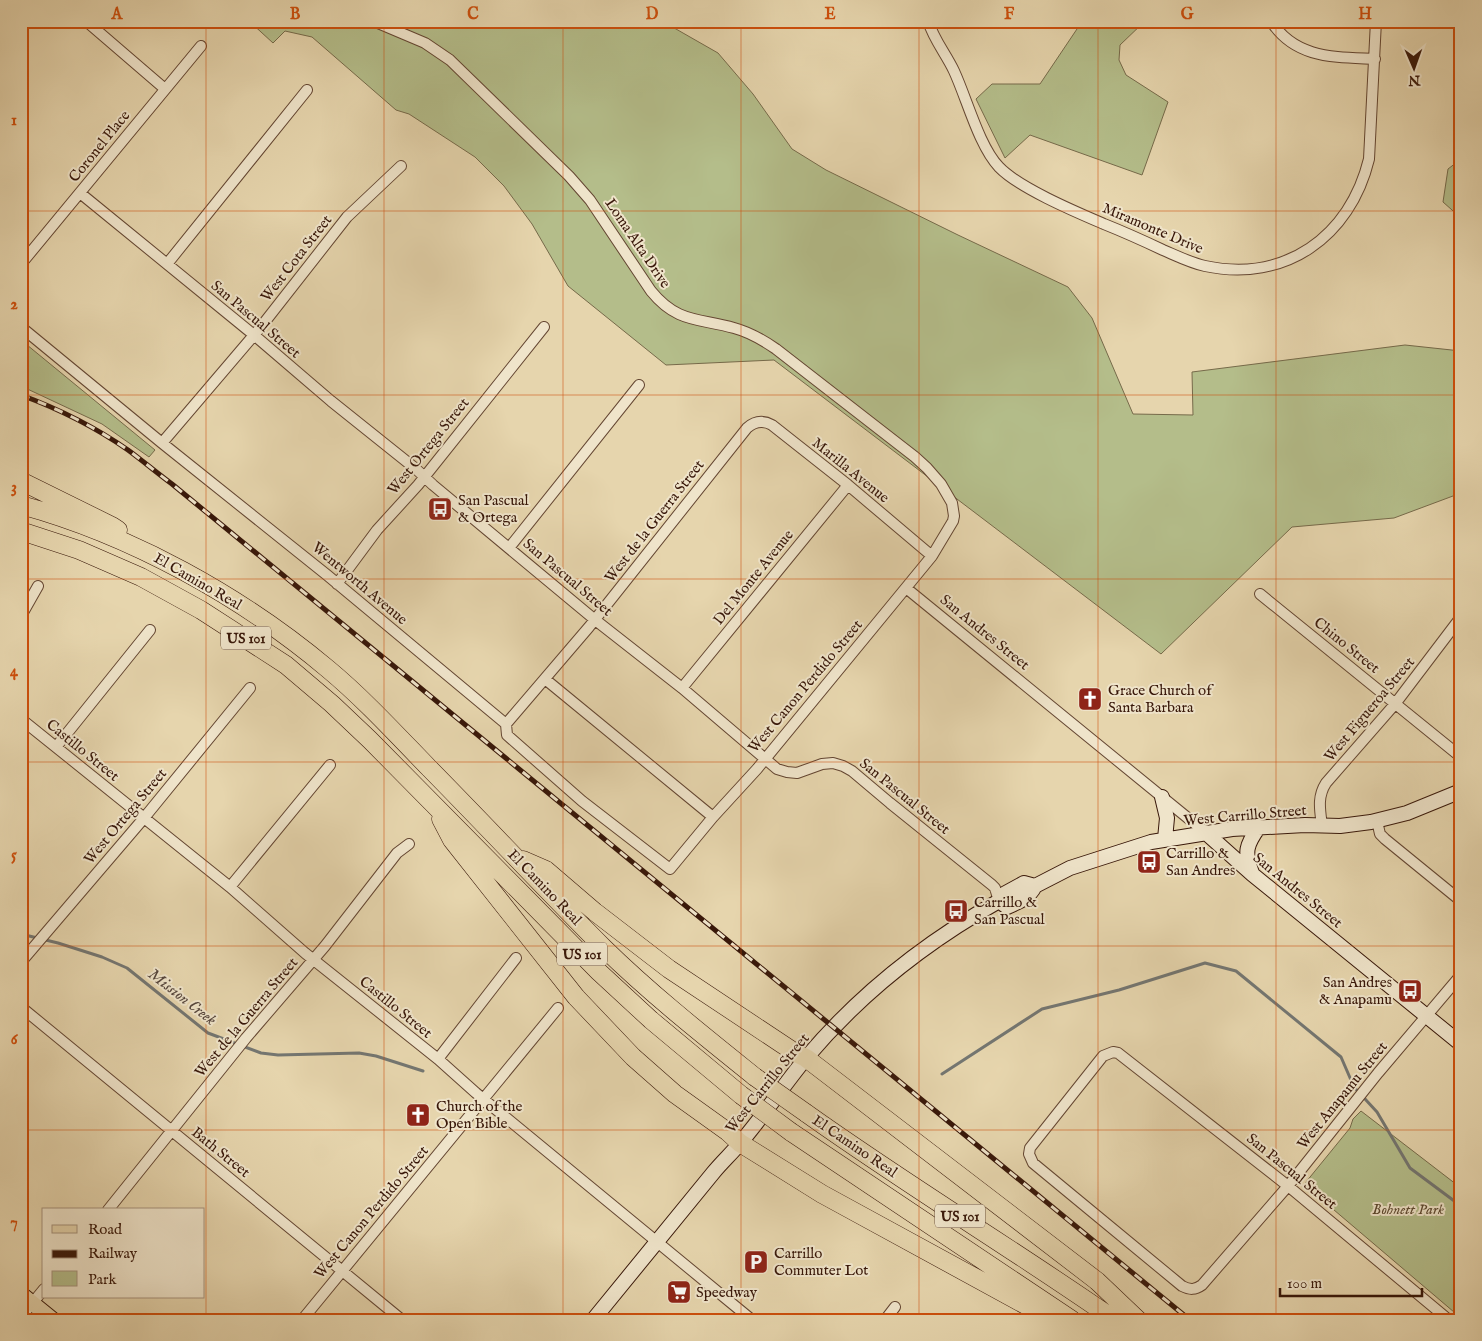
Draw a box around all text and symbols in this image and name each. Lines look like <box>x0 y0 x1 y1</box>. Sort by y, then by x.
text: A <box>111 5 124 25</box>
text: B <box>290 5 301 25</box>
text: C <box>467 5 479 25</box>
text: D <box>646 5 659 25</box>
text: E <box>824 5 836 25</box>
text: F <box>1004 5 1015 25</box>
text: G <box>1181 5 1194 25</box>
text: H <box>1358 5 1372 25</box>
north arrow <box>1390 42 1440 92</box>
text: N <box>1408 71 1422 89</box>
street label: Coronel Place <box>65 106 134 186</box>
text: 1 <box>11 111 17 131</box>
street label: Loma Alta Drive <box>601 195 675 292</box>
street label: Miramonte Drive <box>1099 199 1206 258</box>
street label: West Cota Street <box>257 211 336 306</box>
street label: San Pascual Street <box>207 276 304 362</box>
text: 2 <box>10 295 18 315</box>
street label: West Ortega Street <box>383 394 473 499</box>
street label: Marilla Avenue <box>808 433 893 507</box>
street label: West de la Guerra Street <box>600 456 708 587</box>
text: 3 <box>11 478 17 498</box>
place label: San Pascual & Ortega <box>458 491 529 527</box>
bus stop icon: San Pascual & Ortega <box>427 496 453 522</box>
street label: Del Monte Avenue <box>709 526 798 629</box>
street label: San Pascual Street <box>519 534 616 620</box>
street label: Wentworth Avenue <box>308 538 411 629</box>
street label: El Camino Real <box>150 549 246 615</box>
street label: San Andres Street <box>936 590 1033 674</box>
street label: Chino Street <box>1310 613 1383 678</box>
street label: West Canon Perdido Street <box>744 616 867 757</box>
road number: US 101 <box>221 626 271 650</box>
street label: West Figueroa Street <box>1320 653 1419 766</box>
text: 4 <box>10 662 19 682</box>
place label: Grace Church of Santa Barbara <box>1108 681 1214 717</box>
church icon: Grace Church of Santa Barbara <box>1077 686 1103 712</box>
street label: Castillo Street <box>42 715 123 786</box>
street label: San Pascual Street <box>856 754 954 839</box>
street label: West Ortega Street <box>80 765 171 868</box>
street label: West Carrillo Street <box>1183 801 1307 830</box>
place label: Carrillo & San Andres <box>1166 844 1235 880</box>
street label: El Camino Real <box>504 845 586 930</box>
text: 5 <box>11 846 17 866</box>
street label: San Andres Street <box>1249 848 1346 932</box>
bus stop icon: Carrillo & San Andres <box>1136 849 1162 875</box>
place label: Carrillo & San Pascual <box>974 893 1045 929</box>
bus stop icon: Carrillo & San Pascual <box>943 898 969 924</box>
road number: US 101 <box>557 942 607 966</box>
street label: West de la Guerra Street <box>191 953 302 1081</box>
water label: Mission Creek <box>144 965 220 1031</box>
street label: Castillo Street <box>355 972 436 1043</box>
place label: San Andres & Anapamu <box>1319 973 1392 1009</box>
bus stop icon: San Andres & Anapamu <box>1397 978 1423 1004</box>
street label: West Carrillo Street <box>721 1029 814 1137</box>
text: 6 <box>11 1030 19 1050</box>
street label: West Anapamu Street <box>1293 1038 1392 1153</box>
place label: Church of the Open Bible <box>436 1097 522 1133</box>
church icon: Church of the Open Bible <box>405 1102 431 1128</box>
street label: El Camino Real <box>808 1111 902 1182</box>
street label: Bath Street <box>187 1123 254 1182</box>
street label: San Pascual Street <box>1243 1129 1341 1214</box>
street label: West Canon Perdido Street <box>310 1142 433 1283</box>
park label: Bohnett Park <box>1372 1200 1444 1219</box>
road number: US 101 <box>935 1204 985 1228</box>
legend <box>42 1208 205 1298</box>
text: 7 <box>10 1213 18 1233</box>
text: Road <box>88 1220 123 1239</box>
text: Railway <box>88 1244 138 1263</box>
place label: Carrillo Commuter Lot <box>774 1244 869 1280</box>
parking icon: Carrillo Commuter Lot <box>743 1249 769 1275</box>
scale bar <box>1280 1266 1422 1298</box>
text: Park <box>88 1270 118 1289</box>
text: 100 m <box>1287 1274 1323 1293</box>
supermarket icon: Speedway <box>666 1279 692 1305</box>
place label: Speedway <box>696 1283 758 1302</box>

